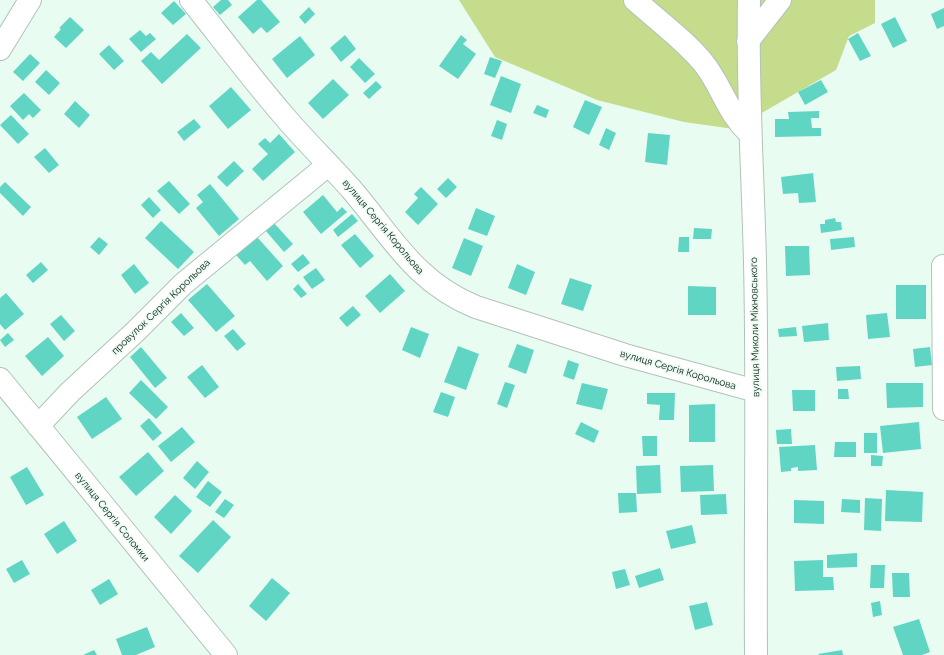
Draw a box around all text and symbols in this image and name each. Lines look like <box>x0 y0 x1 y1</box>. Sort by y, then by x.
street label: вулиця Сергія Корольова <box>340 177 426 277</box>
street label: провулок Сергія Корольова <box>109 257 213 357</box>
street label: вулиця Миколи Міхновського <box>748 257 762 397</box>
street label: вулиця Сергія Корольова <box>619 348 737 392</box>
street label: вулиця Сергія Соломки <box>72 470 152 564</box>

